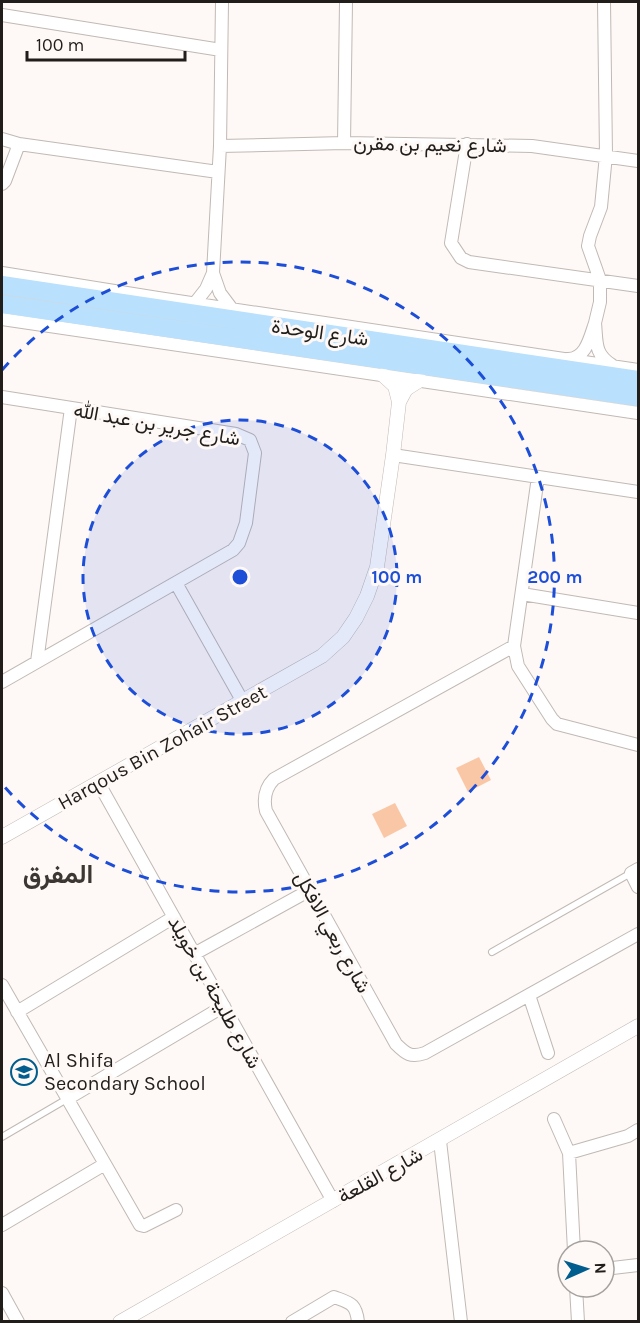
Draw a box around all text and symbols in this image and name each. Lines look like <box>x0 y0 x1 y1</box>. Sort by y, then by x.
scale bar <box>27 24 184 62</box>
text: 100 m <box>36 34 84 56</box>
street label: شارع نعيم بن مقرن <box>353 132 507 159</box>
street label: شارع الوحدة <box>270 314 370 353</box>
street label: شارع جرير بن عبد الله <box>72 398 242 452</box>
text: 100 m <box>372 566 422 588</box>
text: 200 m <box>527 566 583 588</box>
centre of rings <box>230 567 250 587</box>
street label: Harqous Bin Zohair Street <box>54 680 271 815</box>
district label: المفرق <box>23 859 93 890</box>
street label: شارع ربعي الافكل <box>285 868 375 999</box>
street label: شارع طليحة بن خويلد <box>161 912 266 1074</box>
place label: Al Shifa Secondary School <box>44 1049 206 1095</box>
school or university icon: Al Shifa Secondary School <box>9 1057 39 1087</box>
street label: شارع القلعة <box>334 1143 428 1210</box>
north arrow <box>556 1239 616 1299</box>
text: N <box>591 1262 610 1274</box>

